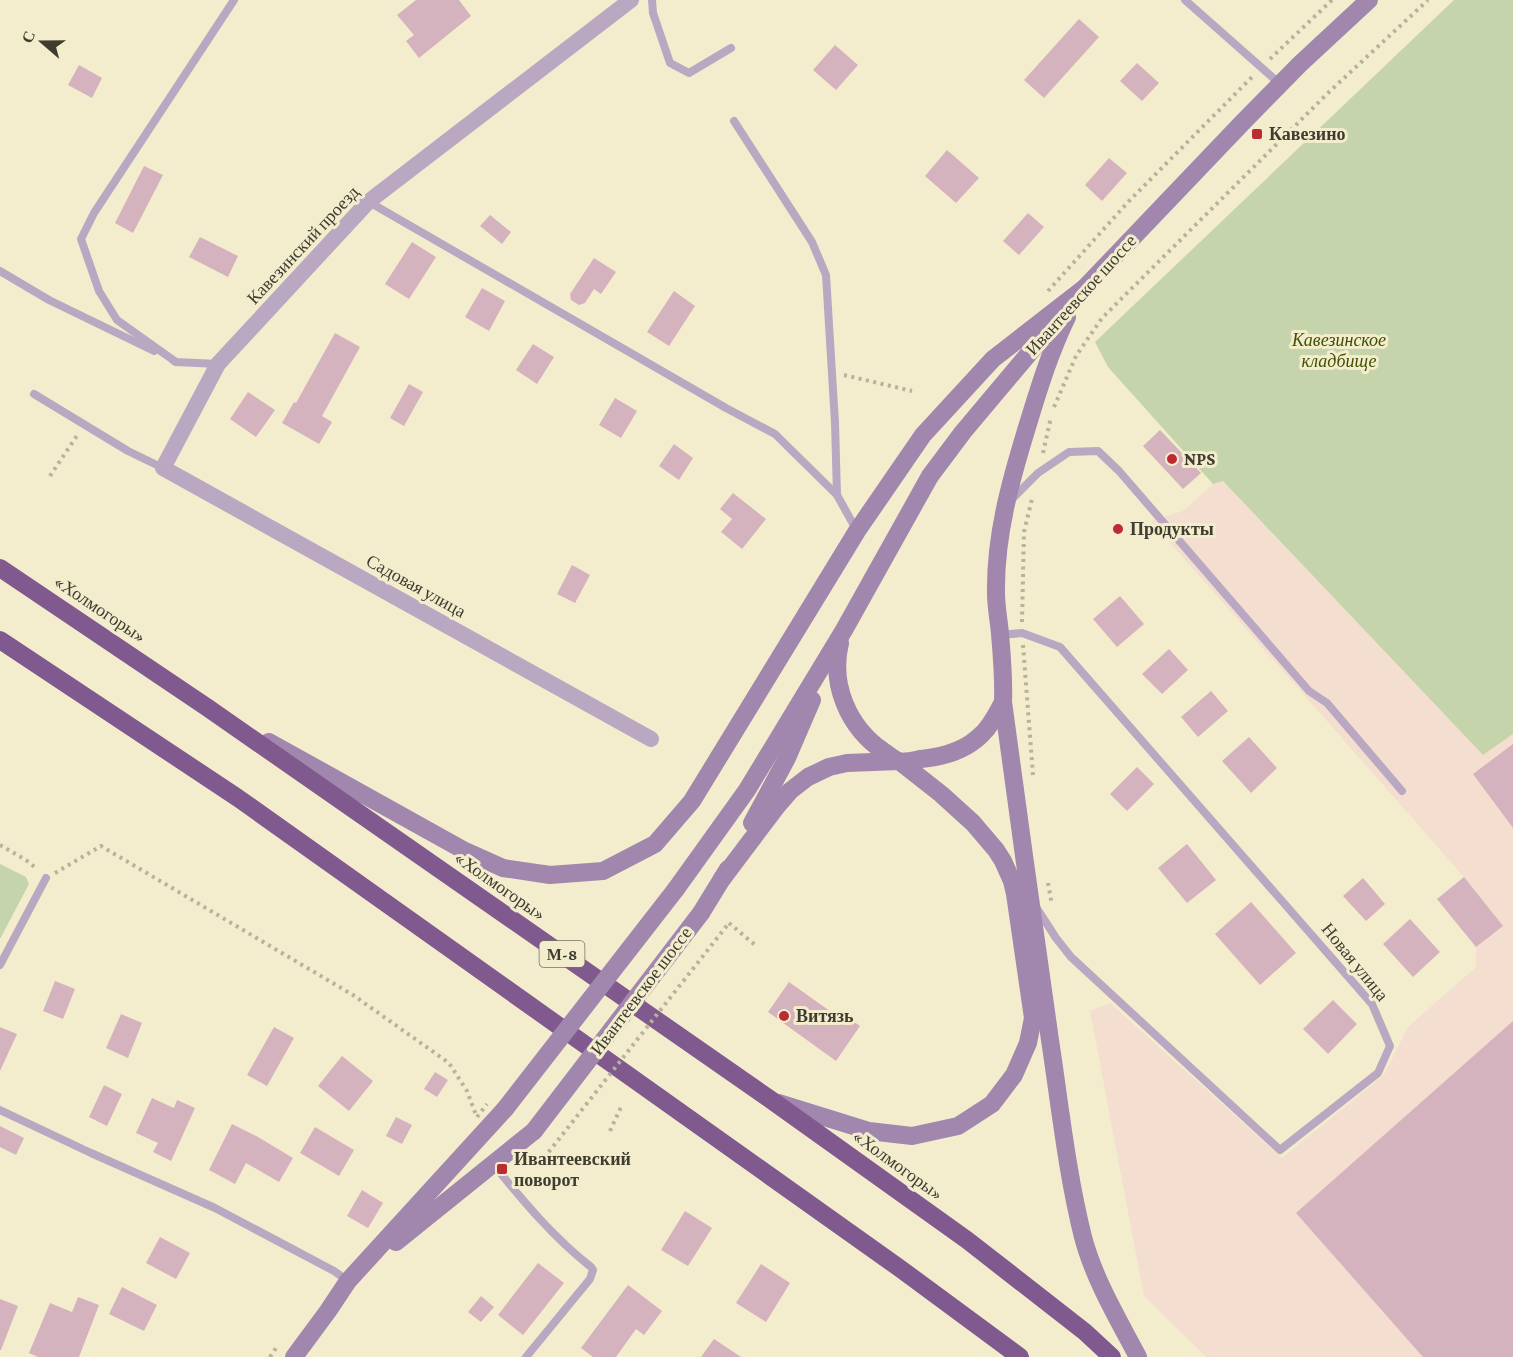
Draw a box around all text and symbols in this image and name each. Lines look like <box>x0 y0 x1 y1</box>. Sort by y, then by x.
north arrow <box>12 12 72 72</box>
text: С <box>18 29 38 45</box>
place label: Кавезино <box>1269 124 1346 144</box>
marker: Кавезино <box>1250 127 1264 141</box>
street label: Кавезинский проезд <box>243 182 363 308</box>
street label: Ивантеевское шоссе <box>1022 231 1140 359</box>
park label: Кавезинское кладбище <box>1291 330 1386 371</box>
place label: NPS <box>1184 449 1215 469</box>
marker: NPS <box>1165 452 1179 466</box>
place label: Продукты <box>1130 519 1214 539</box>
marker: Продукты <box>1111 522 1125 536</box>
street label: Садовая улица <box>363 550 469 622</box>
street label: «Холмогоры» <box>50 571 150 647</box>
street label: «Холмогоры» <box>451 847 549 925</box>
street label: Новая улица <box>1318 919 1392 1005</box>
street label: Ивантеевское шоссе <box>586 923 696 1059</box>
road number: М-8 <box>540 941 584 967</box>
place label: Витязь <box>796 1006 854 1026</box>
marker: Витязь <box>777 1009 791 1023</box>
street label: «Холмогоры» <box>849 1126 947 1204</box>
place label: Ивантеевский поворот <box>514 1149 631 1190</box>
marker: Ивантеевский поворот <box>495 1162 509 1176</box>

